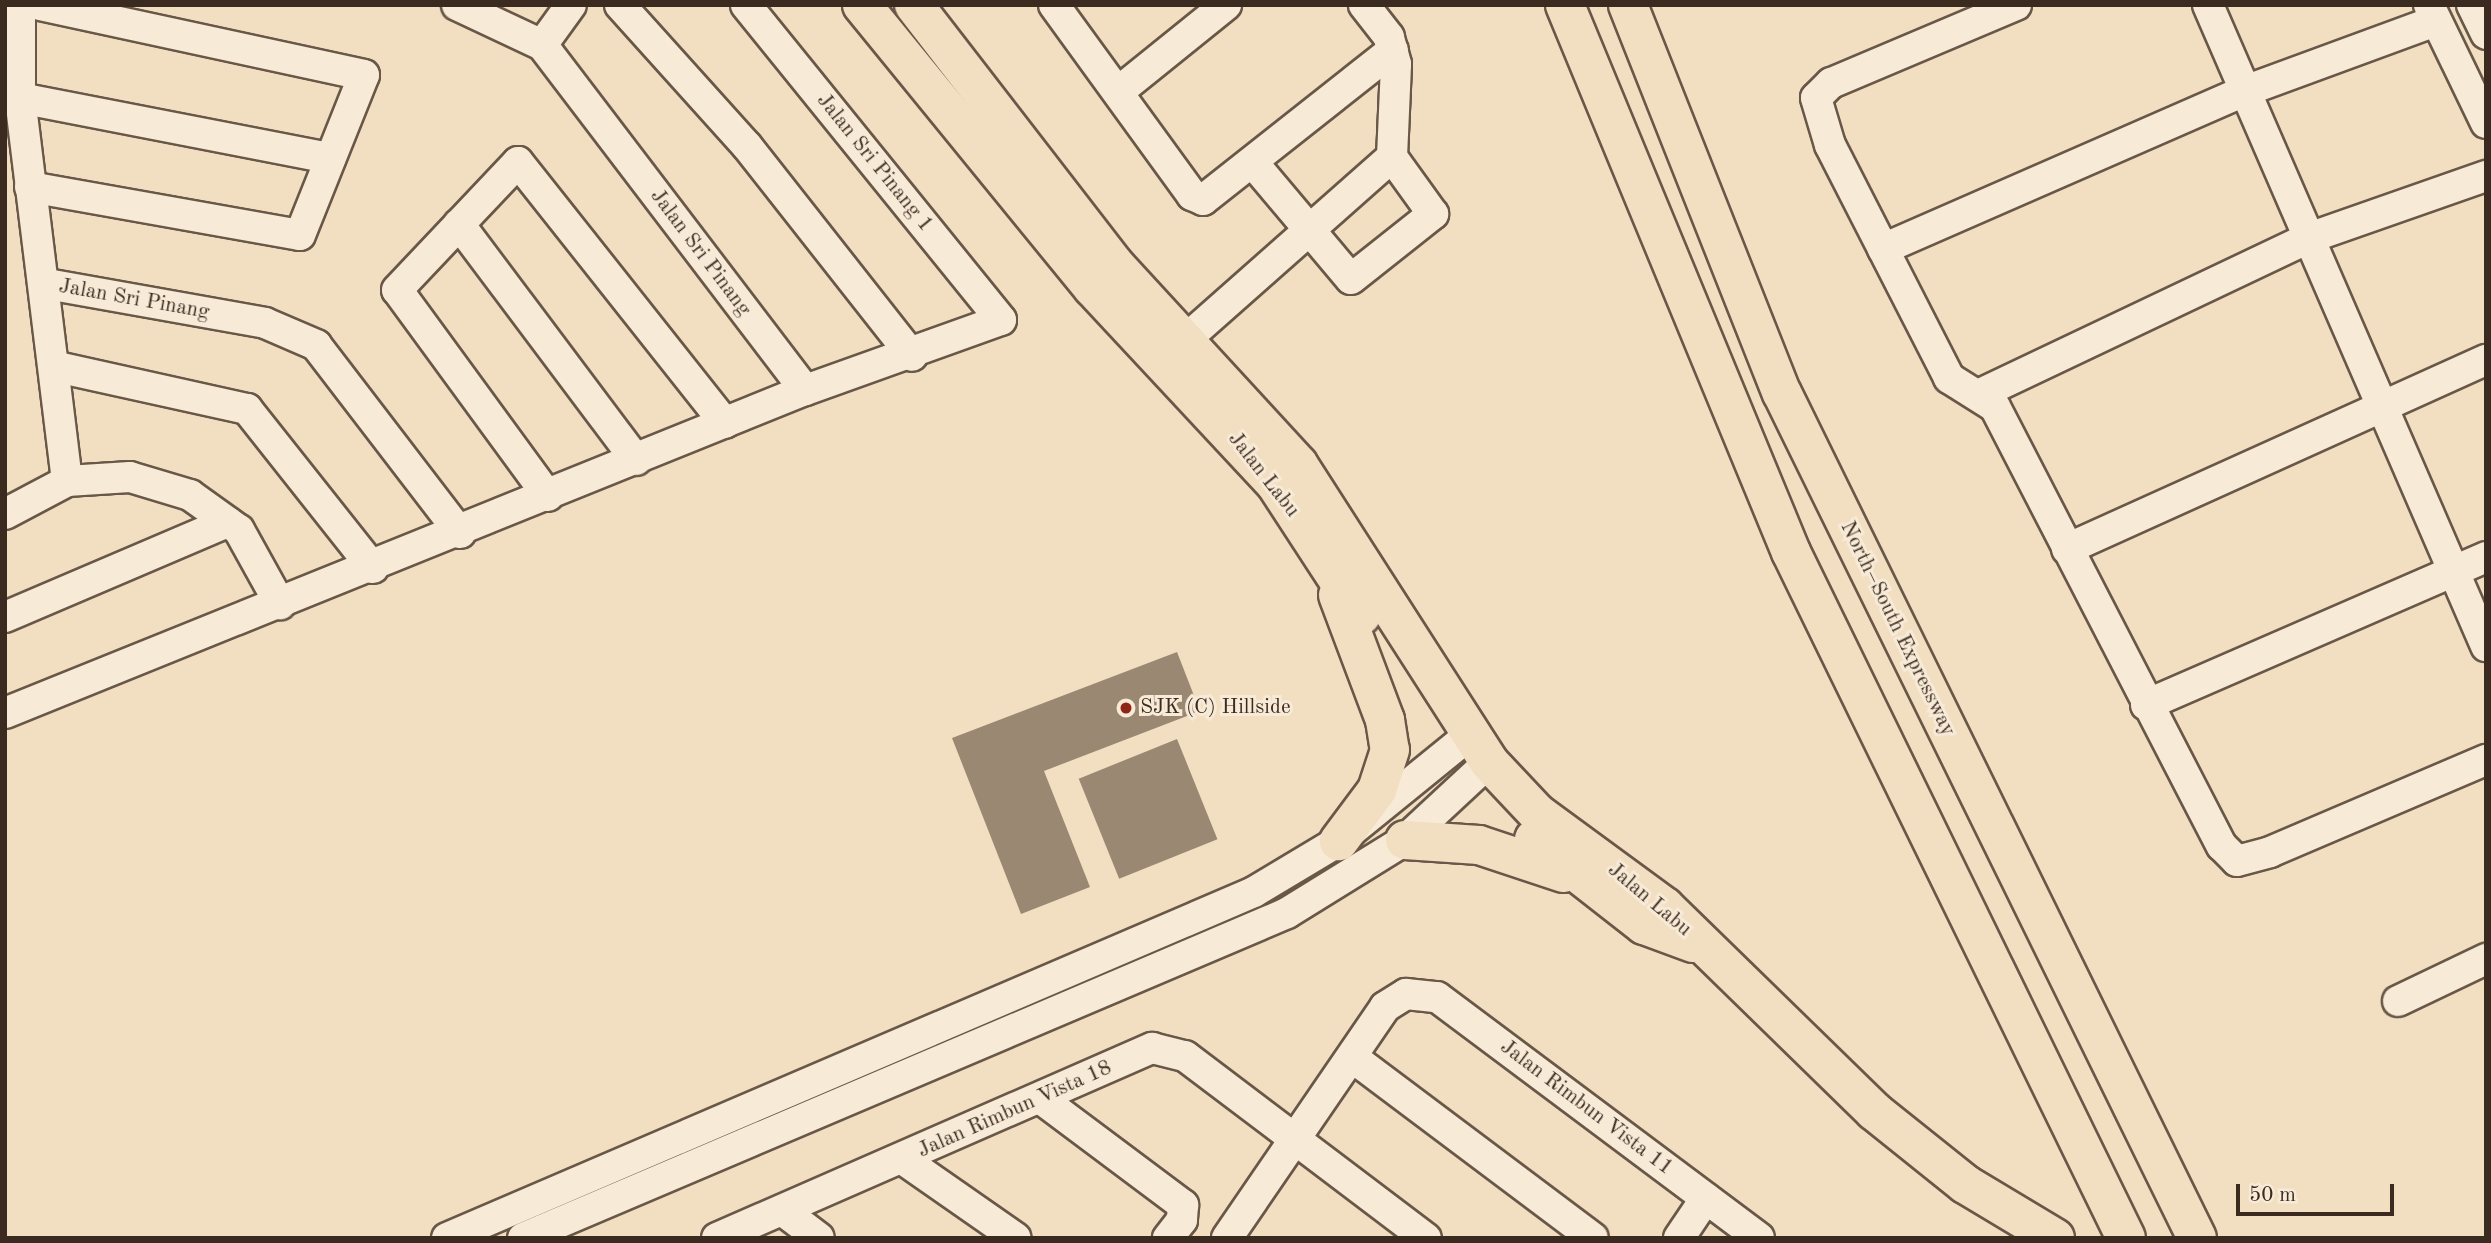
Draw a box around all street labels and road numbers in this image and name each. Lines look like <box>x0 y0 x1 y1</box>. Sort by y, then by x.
street label: Jalan Sri Pinang 1 <box>811 89 937 237</box>
street label: Jalan Sri Pinang <box>644 185 756 321</box>
street label: Jalan Sri Pinang <box>57 274 211 326</box>
street label: Jalan Labu <box>1222 427 1304 523</box>
street label: North–South Expressway <box>1834 517 1960 741</box>
street label: Jalan Labu <box>1602 858 1696 942</box>
street label: Jalan Rimbun Vista 11 <box>1495 1035 1677 1181</box>
street label: Jalan Rimbun Vista 18 <box>914 1056 1116 1164</box>

